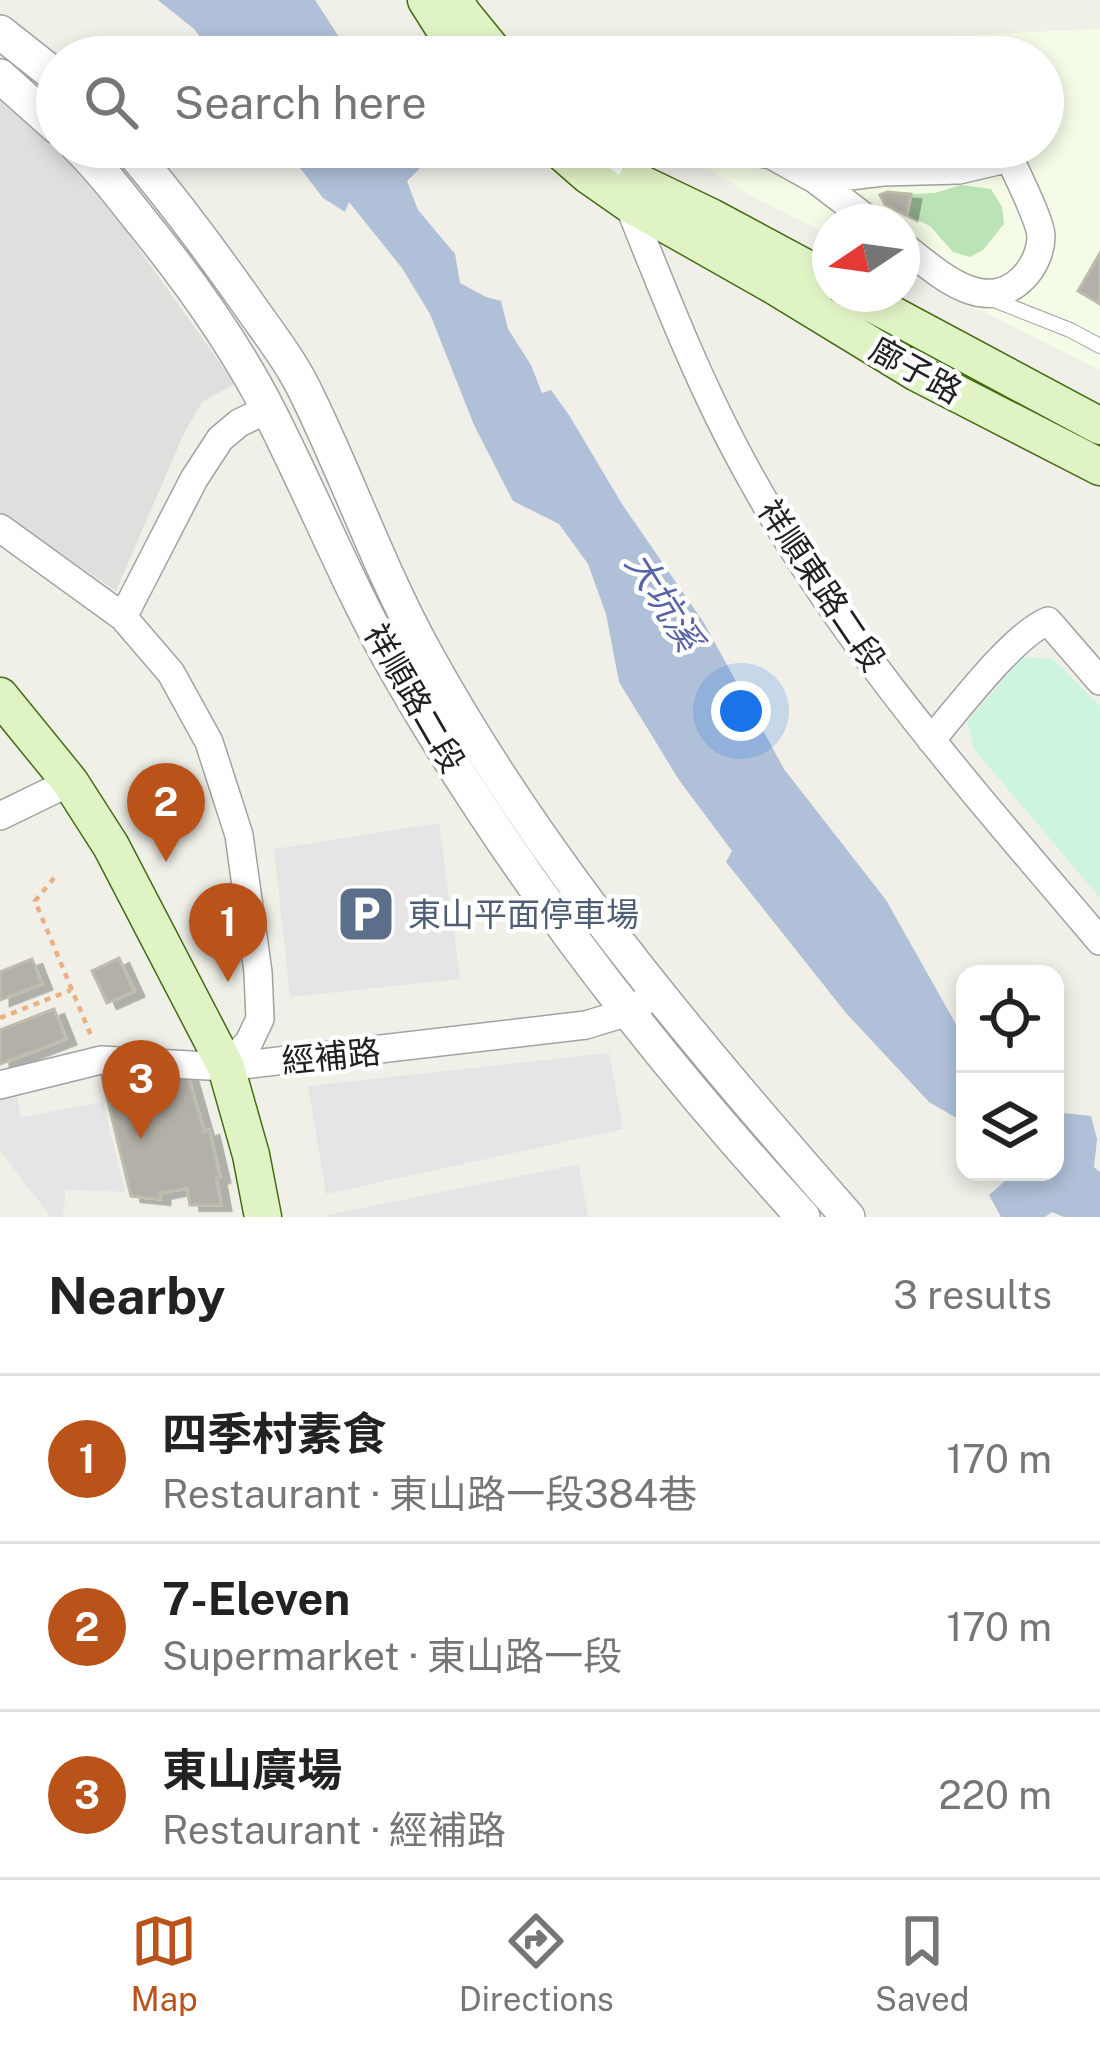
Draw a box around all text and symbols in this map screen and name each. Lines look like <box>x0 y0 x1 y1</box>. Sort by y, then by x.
search box <box>36 36 1064 168</box>
icon: search <box>78 69 144 135</box>
text: Search here <box>174 76 427 129</box>
north arrow <box>812 204 920 312</box>
street label: 廍子路 <box>863 329 969 411</box>
street label: 祥順東路二段 <box>751 492 893 678</box>
water label: 大坑溪 <box>618 544 713 662</box>
street label: 祥順路二段 <box>357 617 473 779</box>
your location <box>711 681 771 741</box>
pin: 2 <box>127 763 205 862</box>
pin: 1 <box>189 883 267 982</box>
parking icon: 東山平面停車場 <box>335 883 397 945</box>
place label: 東山平面停車場 <box>408 895 639 933</box>
map controls <box>956 965 1064 1181</box>
button: locate <box>956 965 1064 1073</box>
street label: 經補路 <box>280 1032 382 1080</box>
pin: 3 <box>102 1040 180 1139</box>
button: layers <box>956 1073 1064 1181</box>
text: Nearby <box>48 1266 225 1325</box>
text: 3 results <box>893 1272 1052 1318</box>
text: 四季村素食 <box>162 1407 387 1460</box>
text: 1 <box>79 1436 95 1482</box>
text: 170 m <box>946 1436 1052 1482</box>
text: Restaurant · 東山路一段384巷 <box>162 1471 697 1517</box>
text: 7-Eleven <box>162 1572 350 1625</box>
text: 2 <box>75 1604 99 1650</box>
text: 170 m <box>946 1604 1052 1650</box>
text: Supermarket · 東山路一段 <box>162 1633 622 1679</box>
text: 東山廣場 <box>162 1743 342 1796</box>
text: 3 <box>74 1772 100 1818</box>
text: 220 m <box>938 1772 1052 1818</box>
text: Restaurant · 經補路 <box>162 1807 506 1853</box>
tab: Map <box>131 1908 198 2018</box>
tab: Directions <box>459 1908 614 2018</box>
tab: Saved <box>875 1908 969 2018</box>

